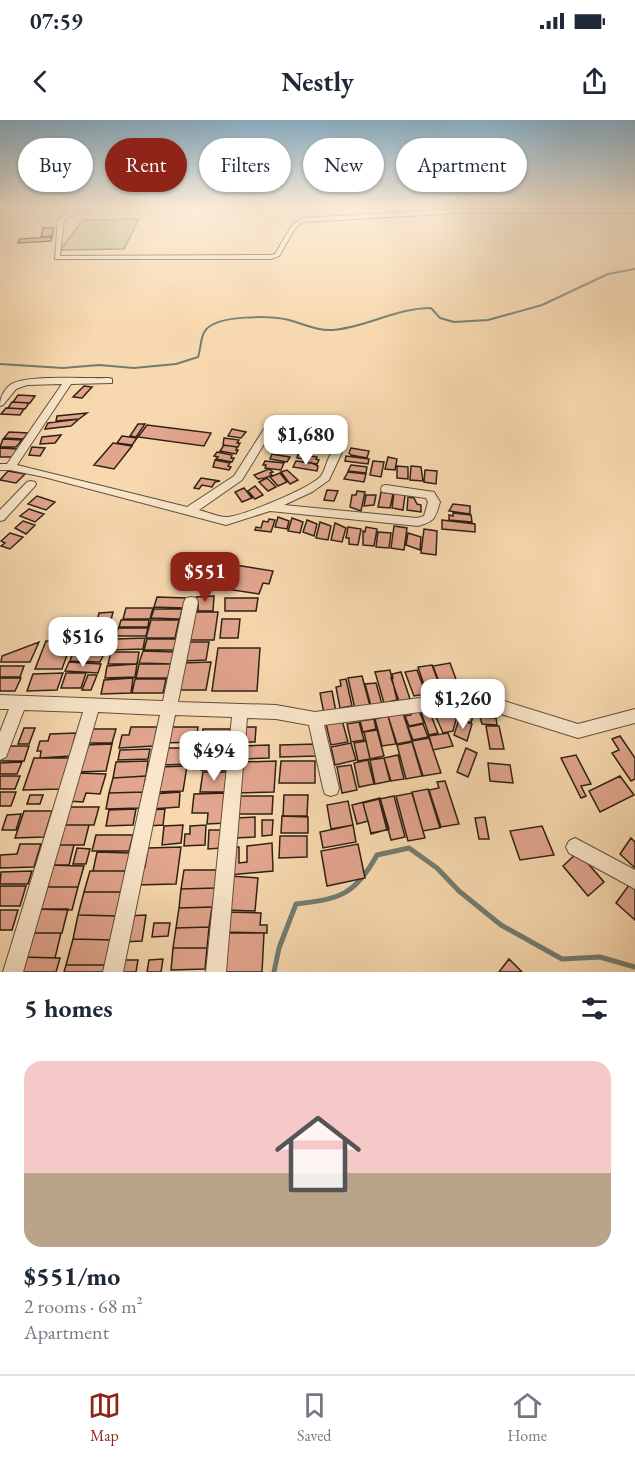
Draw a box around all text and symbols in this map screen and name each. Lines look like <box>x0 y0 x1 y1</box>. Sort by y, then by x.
text: 07:59 <box>30 7 83 36</box>
text: Nestly <box>281 64 354 99</box>
icon: back <box>24 65 57 98</box>
icon: share <box>578 65 611 98</box>
chip: Buy <box>18 138 93 192</box>
chip: Rent <box>105 138 187 192</box>
chip: Filters <box>199 138 291 192</box>
chip: New <box>303 138 384 192</box>
chip: Apartment <box>396 138 527 192</box>
pin: $1,680 <box>257 415 355 466</box>
text: $1,680 <box>278 421 334 447</box>
pin: $551 <box>169 552 241 603</box>
text: $551 <box>185 558 225 584</box>
pin: $516 <box>47 617 119 668</box>
text: $516 <box>63 623 103 649</box>
pin: $1,260 <box>414 679 512 730</box>
text: $1,260 <box>435 685 491 711</box>
pin: $494 <box>178 731 250 782</box>
text: $494 <box>194 737 234 763</box>
text: 5 homes <box>24 991 113 1025</box>
icon: filters <box>578 992 611 1025</box>
icon: home <box>264 1100 372 1208</box>
text: $551/mo <box>24 1259 120 1293</box>
text: 2 rooms · 68 m² <box>24 1293 143 1319</box>
text: Apartment <box>24 1319 109 1345</box>
tab: Map <box>88 1389 121 1446</box>
tab: Saved <box>297 1389 331 1446</box>
tab: Home <box>507 1389 547 1446</box>

